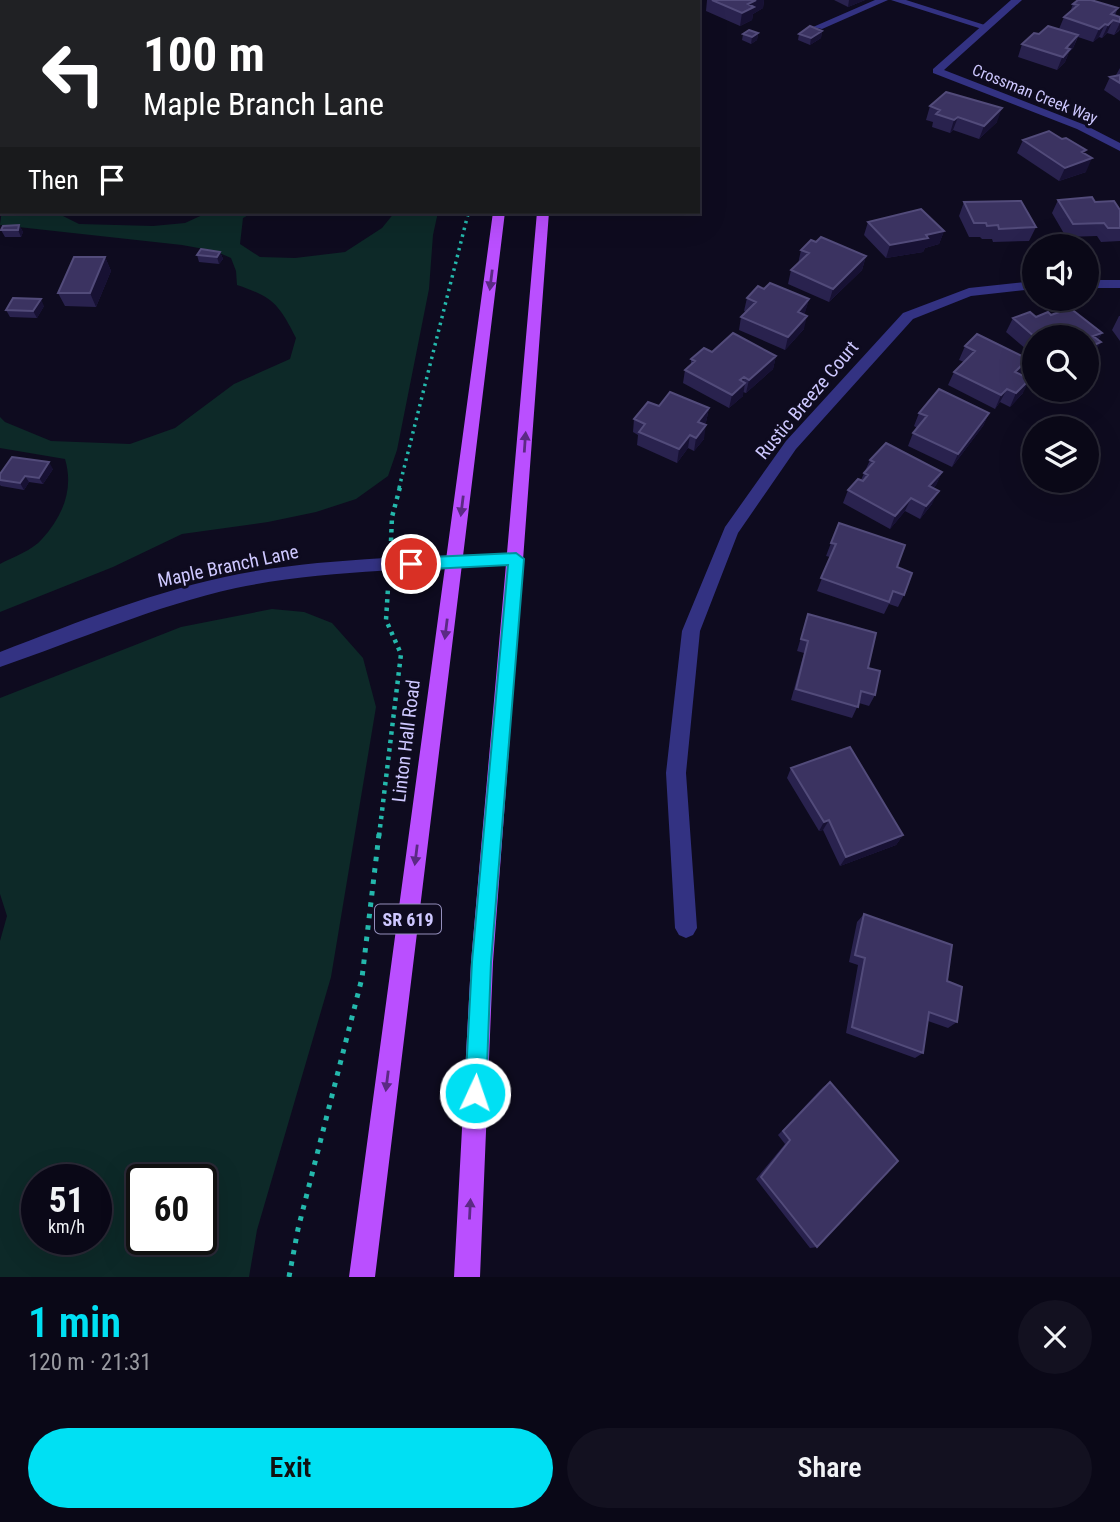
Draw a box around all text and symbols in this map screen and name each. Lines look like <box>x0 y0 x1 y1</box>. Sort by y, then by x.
text: 100 m <box>143 26 265 83</box>
icon: left <box>28 28 119 119</box>
street label: Crossman Creek Way <box>970 60 1101 128</box>
text: Maple Branch Lane <box>143 85 384 123</box>
icon: arrive <box>93 161 131 199</box>
text: Then <box>28 165 79 195</box>
map controls <box>1022 234 1099 493</box>
button: sound <box>1022 234 1099 311</box>
one-way arrow <box>485 269 496 291</box>
button: search <box>1022 325 1099 402</box>
street label: Rustic Breeze Court <box>751 336 863 464</box>
button: layers <box>1022 416 1099 493</box>
one-way arrow <box>520 431 531 453</box>
one-way arrow <box>456 495 467 517</box>
pin <box>381 534 441 594</box>
street label: Maple Branch Lane <box>156 540 300 592</box>
icon: arrive <box>392 545 430 583</box>
one-way arrow <box>440 619 451 641</box>
street label: Linton Hall Road <box>387 678 425 804</box>
one-way arrow <box>411 844 422 866</box>
road number: SR 619 <box>375 904 441 934</box>
position arrow <box>438 1056 512 1130</box>
one-way arrow <box>382 1070 393 1092</box>
speed limit sign: 60 <box>126 1164 217 1255</box>
text: 51 <box>49 1180 84 1221</box>
one-way arrow <box>465 1198 476 1220</box>
text: km/h <box>48 1216 85 1237</box>
text: 1 min <box>28 1298 121 1347</box>
button: close <box>1018 1300 1092 1374</box>
text: 120 m · 21:31 <box>28 1349 152 1376</box>
button: Exit <box>28 1428 553 1508</box>
button: Share <box>567 1428 1092 1508</box>

